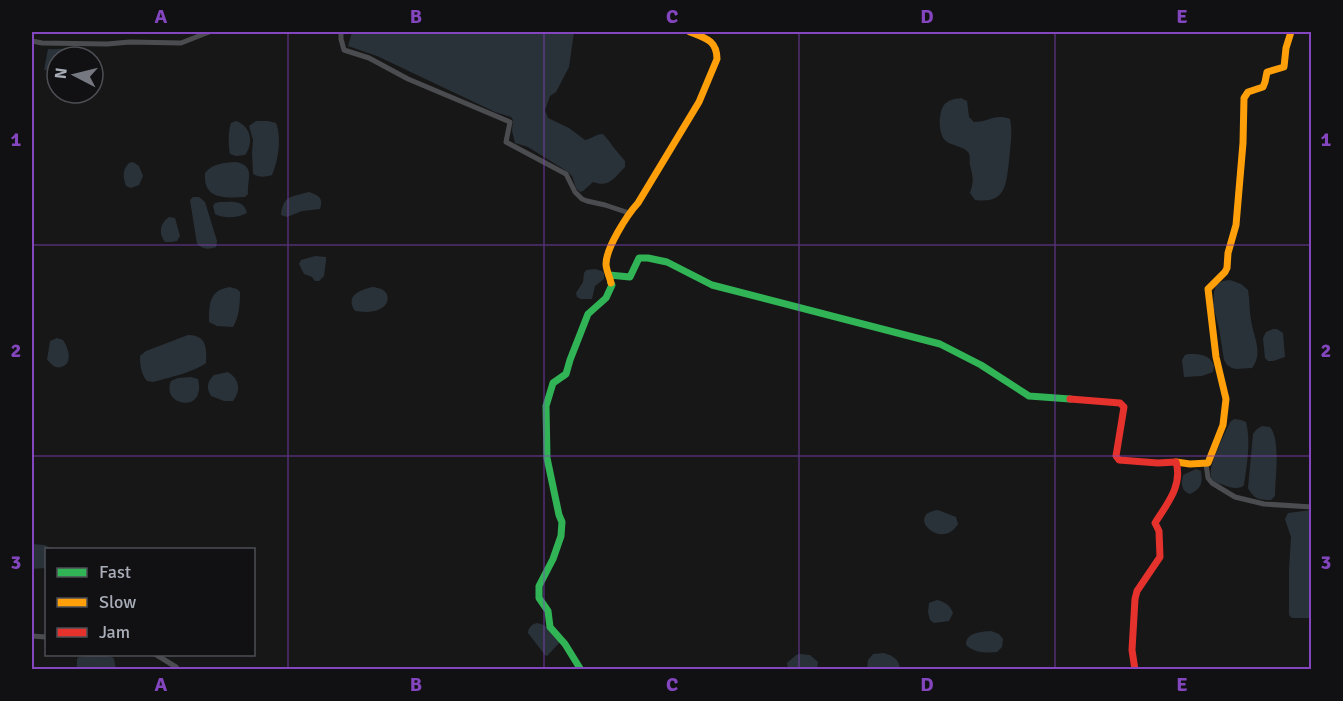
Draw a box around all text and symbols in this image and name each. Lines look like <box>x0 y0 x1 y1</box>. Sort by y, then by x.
text: A <box>155 4 168 29</box>
text: B <box>410 4 422 29</box>
text: C <box>666 4 678 29</box>
text: D <box>920 4 934 29</box>
text: E <box>1176 4 1188 29</box>
north arrow <box>45 45 105 105</box>
text: N <box>51 67 72 80</box>
text: 1 <box>11 127 22 152</box>
text: 1 <box>1321 127 1332 152</box>
text: 2 <box>11 338 21 363</box>
text: 2 <box>1321 338 1331 363</box>
legend <box>45 548 255 656</box>
text: 3 <box>11 550 21 575</box>
text: 3 <box>1321 550 1331 575</box>
text: Fast <box>99 561 131 583</box>
text: Slow <box>99 591 136 613</box>
text: Jam <box>99 621 130 643</box>
text: A <box>155 672 168 697</box>
text: B <box>410 672 422 697</box>
text: C <box>666 672 678 697</box>
text: D <box>920 672 934 697</box>
text: E <box>1176 672 1188 697</box>

